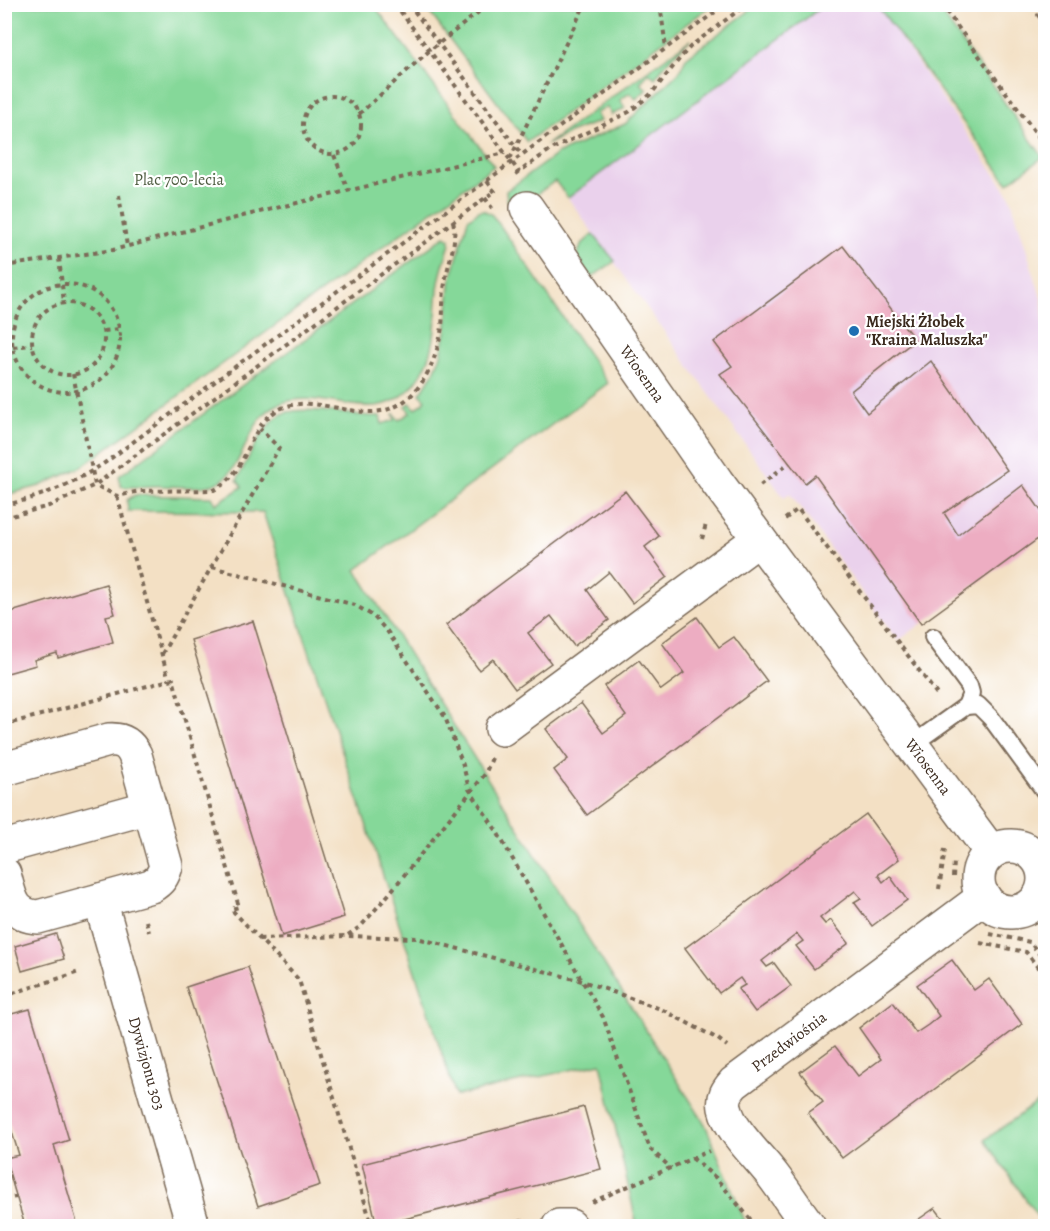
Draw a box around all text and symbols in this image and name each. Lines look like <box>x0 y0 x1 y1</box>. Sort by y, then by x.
park label: Plac 700-lecia <box>134 169 224 191</box>
place label: Miejski Żłobek "Kraina Maluszka" <box>866 311 988 351</box>
marker: Miejski Żłobek "Kraina Maluszka" <box>847 324 861 338</box>
street label: Wiosenna <box>614 340 670 408</box>
street label: Wiosenna <box>899 733 957 800</box>
street label: Przedwiośnia <box>747 1006 832 1077</box>
street label: Dywizjonu 303 <box>123 1014 170 1113</box>

